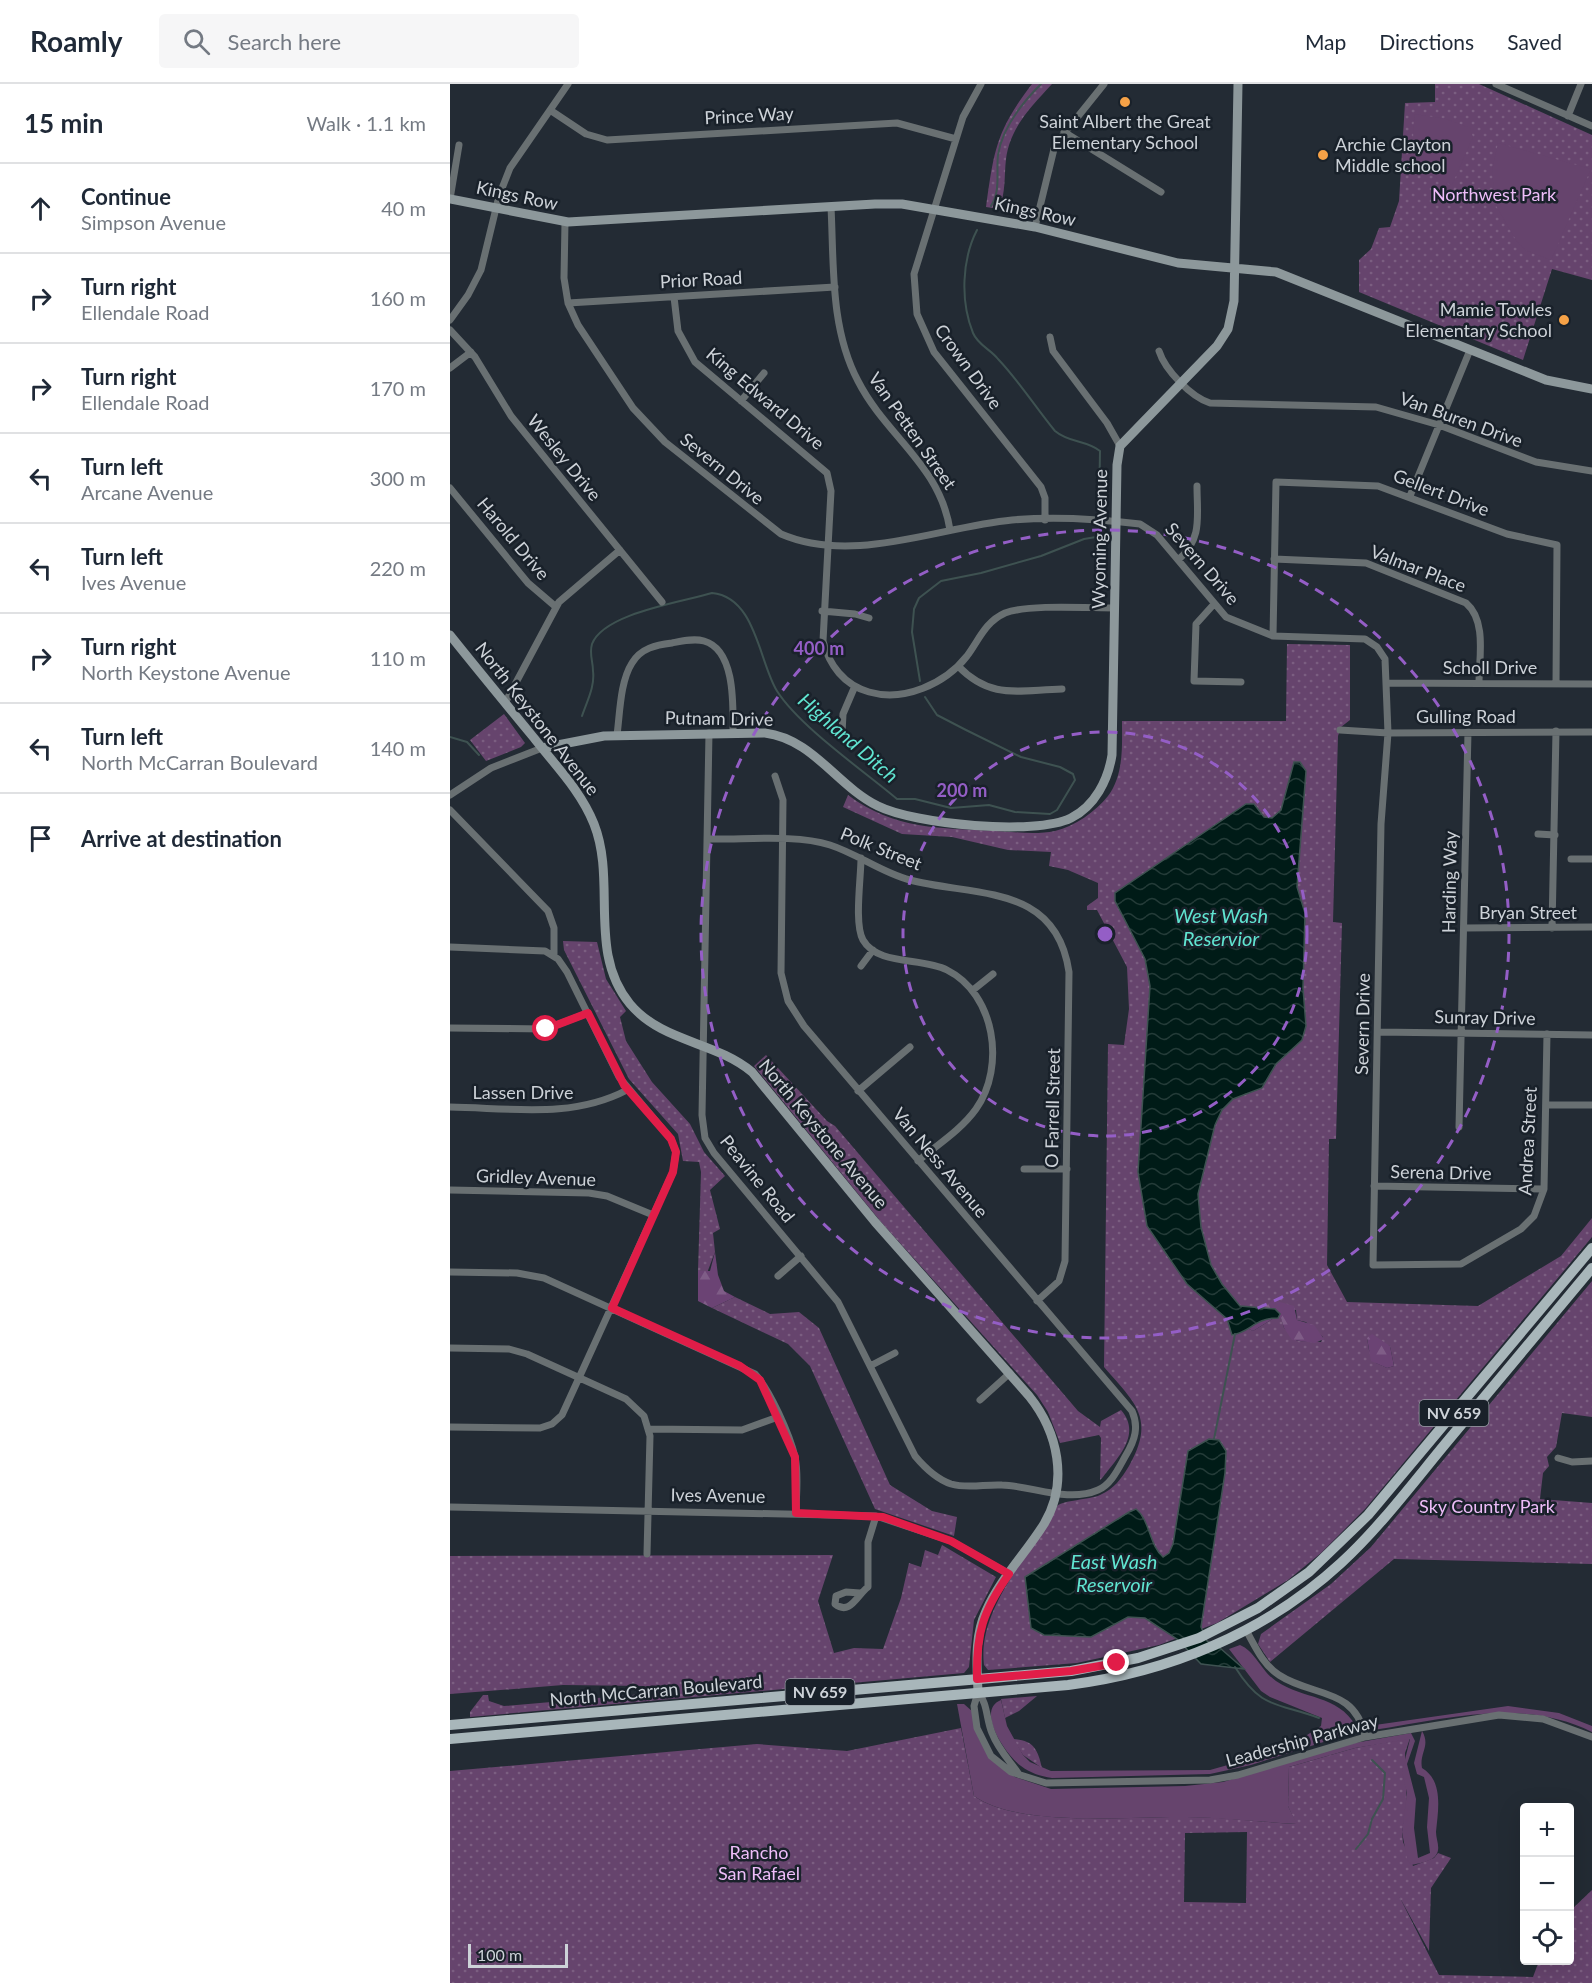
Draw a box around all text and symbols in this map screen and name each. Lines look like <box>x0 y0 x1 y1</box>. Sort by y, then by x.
search box <box>159 14 579 68</box>
text: Roamly <box>30 24 123 58</box>
icon: search <box>180 25 213 58</box>
text: Search here <box>228 28 341 55</box>
text: Map <box>1305 29 1346 54</box>
text: Directions <box>1379 29 1474 54</box>
text: Saved <box>1507 29 1562 54</box>
marker: Saint Albert the Great Elementary School <box>1118 95 1132 109</box>
street label: Prince Way <box>704 102 795 128</box>
text: 15 min <box>24 107 104 139</box>
place label: Saint Albert the Great Elementary School <box>1039 110 1211 153</box>
text: Walk · 1.1 km <box>307 111 426 135</box>
place label: Archie Clayton Middle school <box>1335 133 1451 176</box>
marker: Archie Clayton Middle school <box>1316 148 1330 162</box>
street label: Kings Row <box>474 176 560 214</box>
text: Continue <box>81 183 171 210</box>
park label: Northwest Park <box>1432 183 1557 205</box>
icon: ahead <box>24 192 57 225</box>
street label: Kings Row <box>992 192 1078 230</box>
text: 40 m <box>381 196 426 220</box>
text: Simpson Avenue <box>81 210 226 234</box>
street label: Prior Road <box>659 266 743 292</box>
text: Turn right <box>81 273 176 300</box>
icon: right <box>24 282 57 315</box>
text: 160 m <box>370 286 426 310</box>
place label: Mamie Towles Elementary School <box>1405 298 1552 341</box>
text: Ellendale Road <box>81 300 210 324</box>
marker: Mamie Towles Elementary School <box>1557 313 1571 327</box>
street label: Crown Drive <box>931 320 1007 413</box>
street label: King Edward Drive <box>702 343 829 454</box>
text: Turn right <box>81 363 176 390</box>
street label: Van Petten Street <box>864 368 962 494</box>
icon: right <box>24 372 57 405</box>
text: 170 m <box>370 376 426 400</box>
street label: Van Buren Drive <box>1397 387 1526 451</box>
text: Ellendale Road <box>81 390 210 414</box>
street label: Wesley Drive <box>523 410 606 505</box>
street label: Severn Drive <box>676 428 769 509</box>
text: Turn left <box>81 453 163 480</box>
icon: left <box>24 462 57 495</box>
street label: Gellert Drive <box>1390 464 1492 520</box>
text: 300 m <box>370 466 426 490</box>
street label: Wyoming Avenue <box>1087 469 1111 609</box>
text: Arcane Avenue <box>81 480 213 504</box>
street label: Harold Drive <box>473 493 555 584</box>
street label: Severn Drive <box>1161 518 1244 609</box>
street label: Valmar Place <box>1368 540 1469 596</box>
text: Turn left <box>81 543 163 570</box>
icon: left <box>24 552 57 585</box>
text: 220 m <box>370 556 426 580</box>
text: Ives Avenue <box>81 570 186 594</box>
text: Turn right <box>81 633 176 660</box>
street label: North Keystone Avenue <box>471 637 604 799</box>
text: 400 m <box>794 637 844 659</box>
icon: right <box>24 642 57 675</box>
text: 110 m <box>370 646 426 670</box>
street label: Scholl Drive <box>1443 656 1537 678</box>
text: North Keystone Avenue <box>81 660 290 684</box>
water label: Highland Ditch <box>794 687 904 787</box>
street label: Gulling Road <box>1416 705 1516 727</box>
street label: Putnam Drive <box>665 706 773 730</box>
text: Turn left <box>81 723 163 750</box>
icon: left <box>24 732 57 765</box>
text: 140 m <box>370 736 426 760</box>
text: North McCarran Boulevard <box>81 750 318 774</box>
text: 200 m <box>937 779 987 801</box>
icon: arrive <box>24 822 57 855</box>
street label: Polk Street <box>837 822 926 875</box>
text: Arrive at destination <box>81 825 282 852</box>
street label: Harding Way <box>1437 830 1461 933</box>
street label: Bryan Street <box>1479 901 1578 923</box>
water label: West Wash Reservior <box>1174 903 1268 950</box>
centre of rings <box>1095 924 1115 944</box>
street label: Severn Drive <box>1350 973 1374 1075</box>
street label: Sunray Drive <box>1434 1005 1536 1029</box>
route start <box>532 1015 558 1041</box>
street label: O Farrell Street <box>1040 1047 1064 1168</box>
street label: North Keystone Avenue <box>755 1054 893 1213</box>
street label: Lassen Drive <box>473 1081 573 1103</box>
street label: Andrea Street <box>1513 1085 1541 1196</box>
street label: Van Ness Avenue <box>888 1103 993 1222</box>
street label: Peavine Road <box>716 1130 800 1227</box>
street label: Serena Drive <box>1390 1160 1492 1184</box>
street label: Gridley Avenue <box>476 1164 596 1190</box>
road number: NV 659 <box>1420 1400 1488 1426</box>
street label: Ives Avenue <box>670 1483 766 1507</box>
park label: Sky Country Park <box>1419 1495 1556 1517</box>
water label: East Wash Reservoir <box>1071 1549 1157 1596</box>
route end <box>1103 1649 1129 1675</box>
street label: North McCarran Boulevard <box>549 1670 763 1710</box>
road number: NV 659 <box>786 1679 854 1705</box>
street label: Leadership Parkway <box>1223 1709 1381 1771</box>
map controls <box>1520 1803 1574 1965</box>
button: + <box>1520 1803 1574 1857</box>
park label: Rancho San Rafael <box>718 1841 800 1884</box>
button: − <box>1520 1857 1574 1911</box>
button: locate <box>1520 1911 1574 1965</box>
scale bar <box>468 1941 568 1968</box>
text: 100 m <box>477 1945 522 1964</box>

